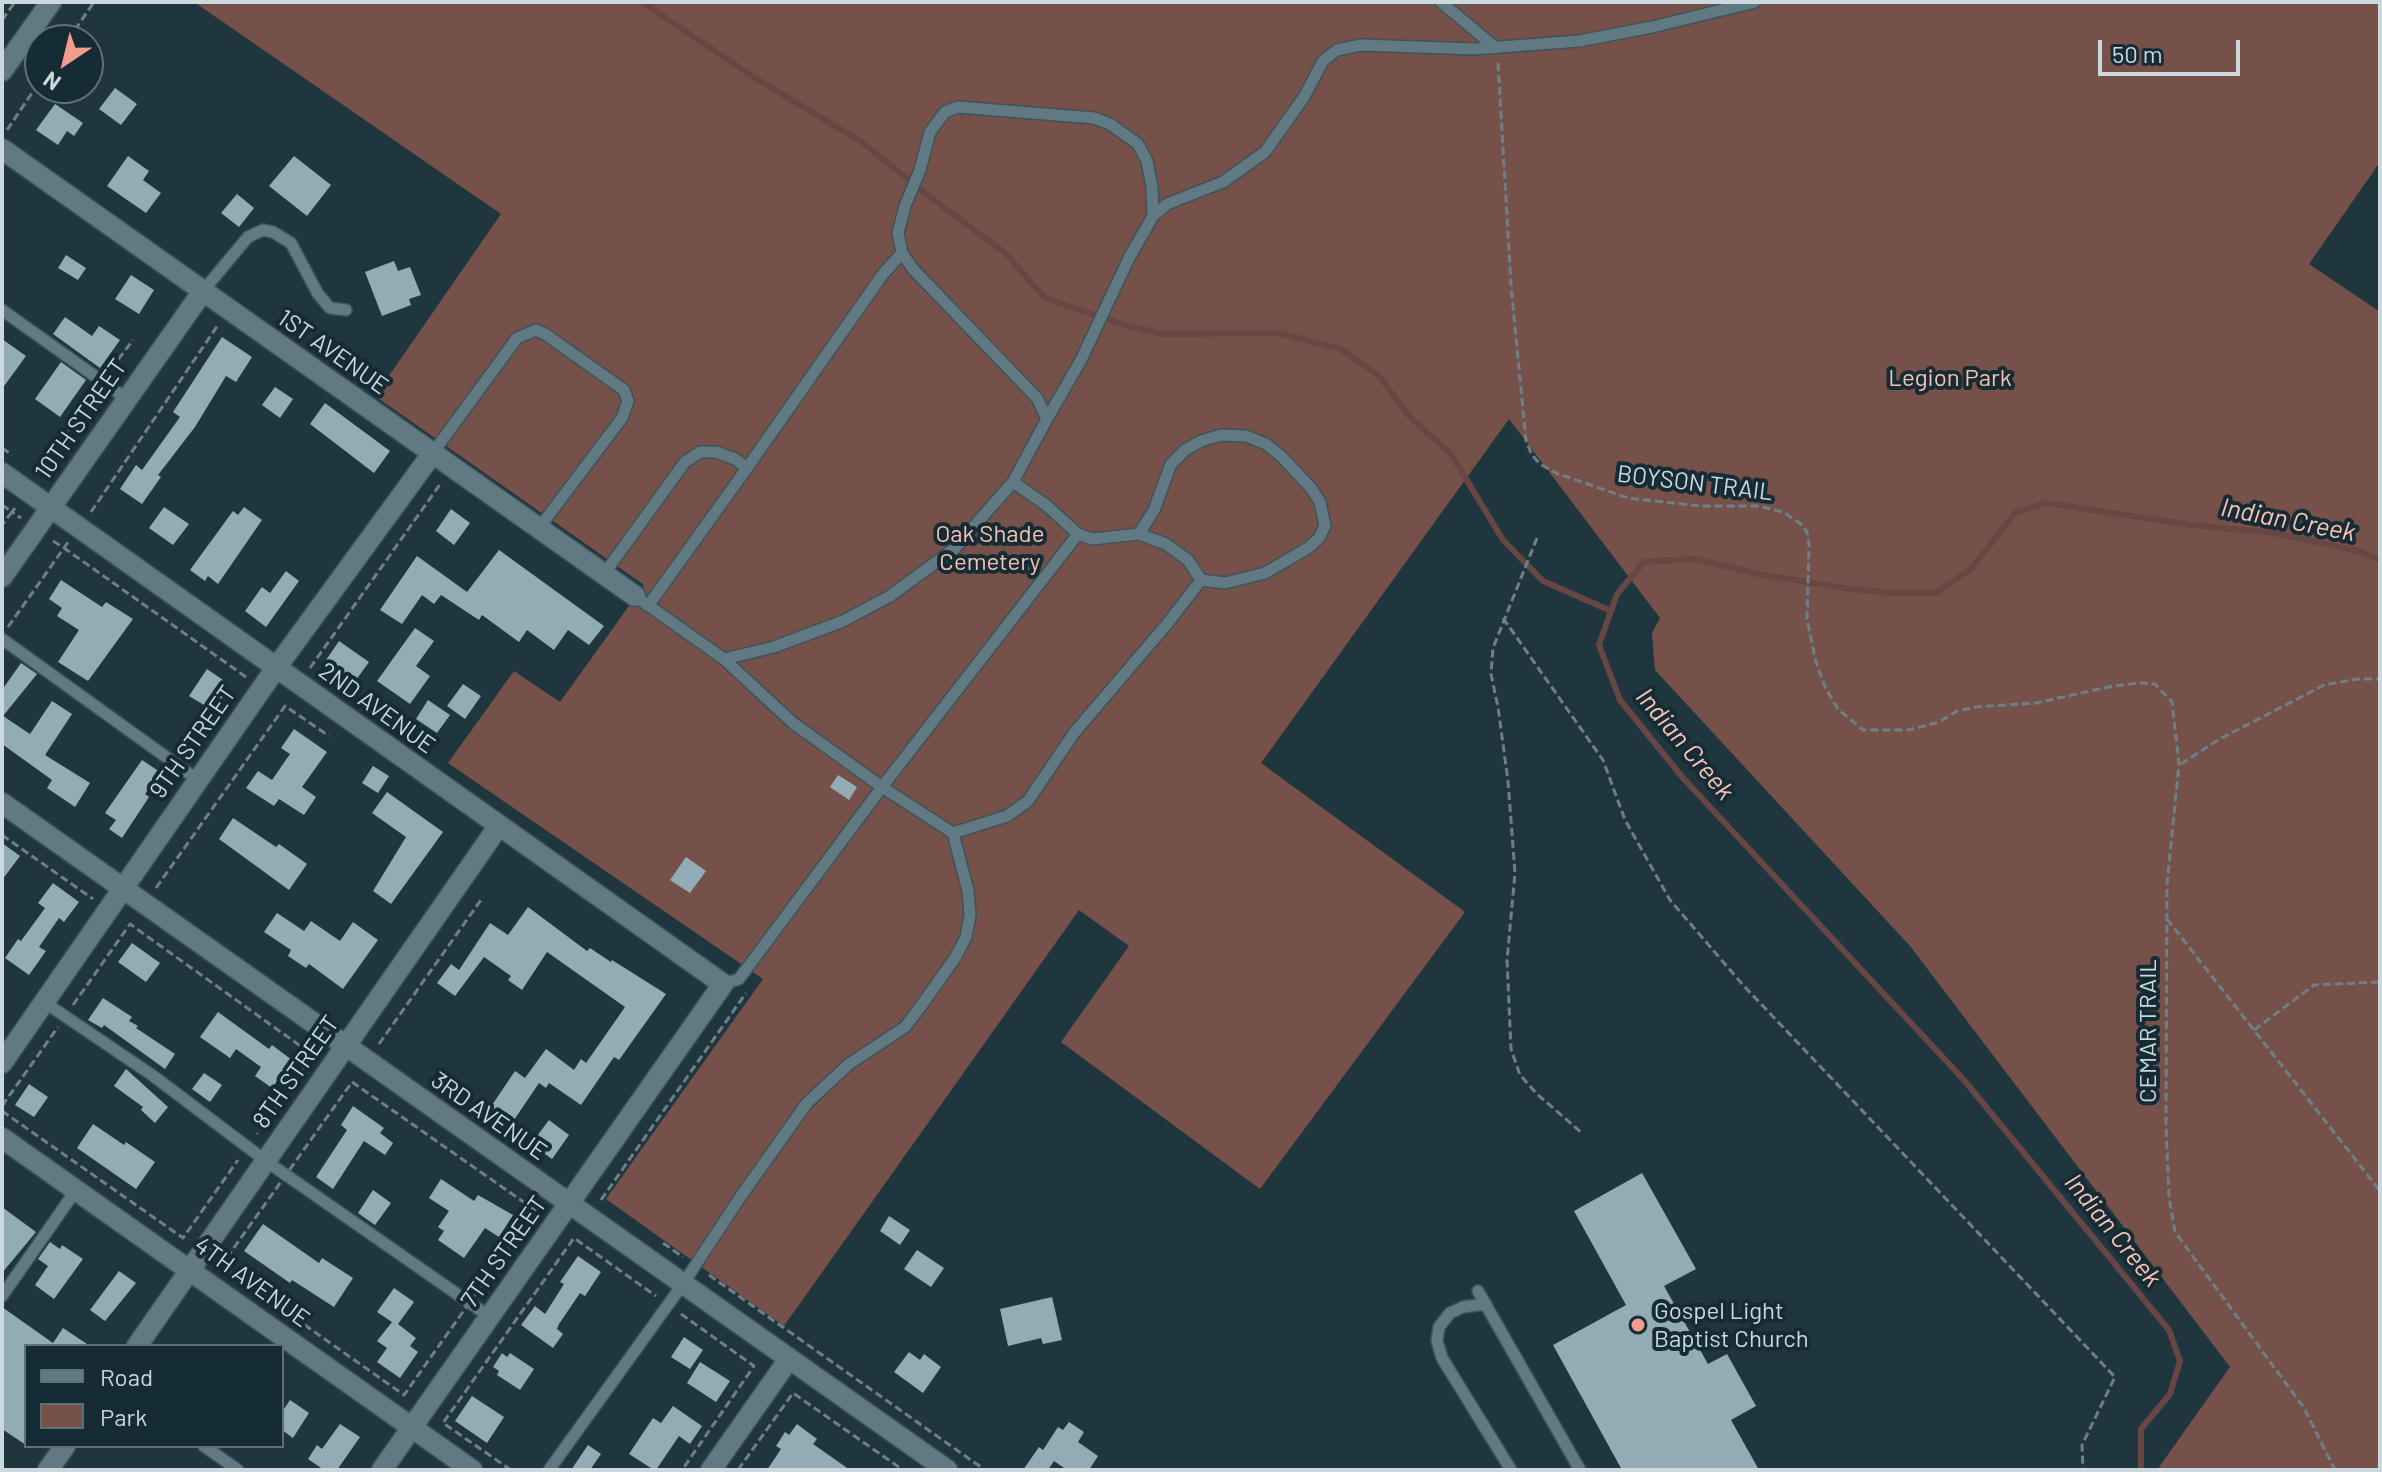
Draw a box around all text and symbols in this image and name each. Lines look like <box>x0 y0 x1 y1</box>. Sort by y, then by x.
north arrow <box>24 24 104 104</box>
scale bar <box>2102 24 2244 74</box>
text: 50 m <box>2112 39 2163 68</box>
text: N <box>38 67 65 97</box>
street label: 1ST AVENUE <box>272 303 394 401</box>
street label: 10TH STREET <box>29 353 133 485</box>
park label: Legion Park <box>1888 364 2012 392</box>
street label: BOYSON TRAIL <box>1616 459 1774 507</box>
water label: Indian Creek <box>2218 492 2358 548</box>
park label: Oak Shade Cemetery <box>936 520 1044 576</box>
street label: 2ND AVENUE <box>313 656 441 760</box>
street label: 9TH STREET <box>144 680 242 804</box>
water label: Indian Creek <box>1629 682 1741 806</box>
street label: CEMAR TRAIL <box>2134 959 2162 1103</box>
street label: 8TH STREET <box>247 1010 345 1134</box>
street label: 3RD AVENUE <box>426 1066 552 1166</box>
water label: Indian Creek <box>2058 1167 2168 1293</box>
street label: 7TH STREET <box>455 1190 553 1314</box>
street label: 4TH AVENUE <box>189 1231 315 1333</box>
place label: Gospel Light Baptist Church <box>1654 1297 1809 1353</box>
marker: Gospel Light Baptist Church <box>1629 1316 1647 1334</box>
legend <box>24 1344 284 1448</box>
text: Road <box>100 1362 153 1391</box>
text: Park <box>100 1402 147 1431</box>

